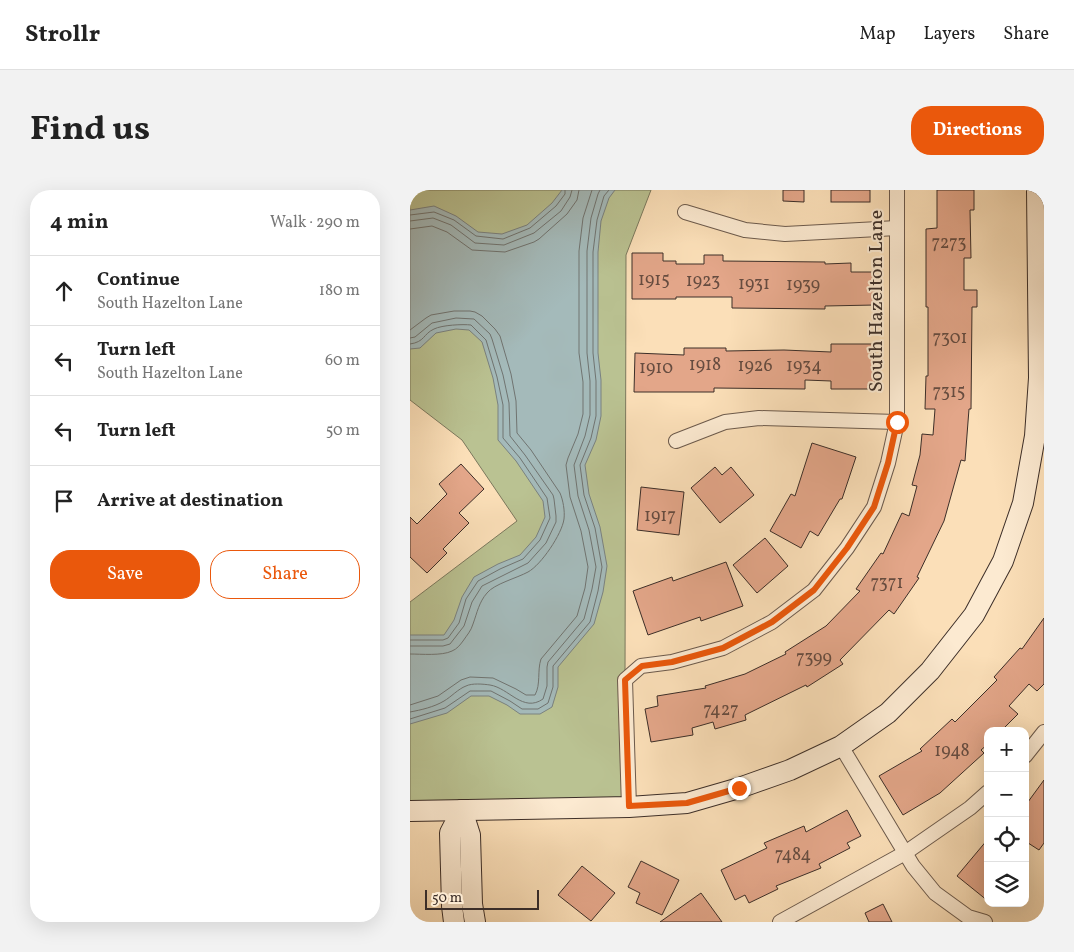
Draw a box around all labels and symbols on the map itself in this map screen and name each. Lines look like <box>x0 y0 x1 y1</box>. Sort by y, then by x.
street label: South Hazelton Lane <box>863 210 891 392</box>
house number: 7273 <box>931 231 967 256</box>
house number: 1915 <box>638 268 670 293</box>
house number: 1923 <box>686 269 720 294</box>
house number: 1931 <box>738 272 770 297</box>
house number: 1939 <box>786 273 820 298</box>
house number: 7301 <box>933 326 967 351</box>
house number: 1918 <box>689 353 721 378</box>
house number: 1926 <box>737 354 773 379</box>
house number: 1934 <box>786 354 822 379</box>
house number: 1910 <box>639 356 673 381</box>
house number: 7315 <box>932 380 966 405</box>
route start <box>886 411 909 434</box>
house number: 1917 <box>644 504 676 529</box>
house number: 7371 <box>870 571 904 596</box>
house number: 7399 <box>796 646 832 671</box>
house number: 7427 <box>703 698 739 723</box>
house number: 1948 <box>934 739 970 764</box>
route end <box>728 777 751 800</box>
house number: 7484 <box>775 843 811 868</box>
scale bar <box>425 887 539 910</box>

